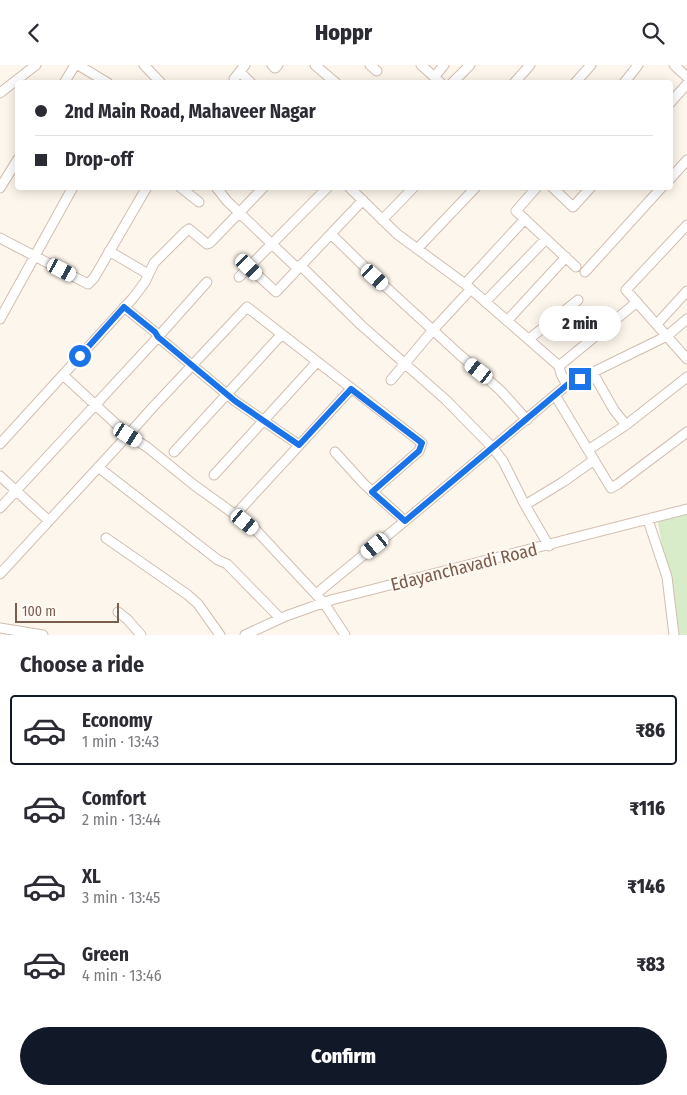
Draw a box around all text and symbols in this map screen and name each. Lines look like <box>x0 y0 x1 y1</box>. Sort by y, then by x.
icon: back <box>20 19 48 47</box>
text: Hoppr <box>315 19 372 46</box>
icon: search <box>639 19 667 47</box>
text: 2nd Main Road, Mahaveer Nagar <box>65 100 316 123</box>
text: Drop-off <box>65 148 133 171</box>
car <box>232 251 265 283</box>
car <box>45 256 78 284</box>
car <box>358 261 391 293</box>
callout: 2 min <box>539 307 621 341</box>
text: 2 min <box>562 314 598 333</box>
route start <box>69 345 91 367</box>
car <box>462 356 495 386</box>
route end <box>569 368 591 390</box>
car <box>111 421 144 449</box>
car <box>228 507 261 537</box>
car <box>358 531 391 561</box>
street label: Edayanchavadi Road <box>388 538 540 596</box>
scale bar <box>15 600 119 623</box>
text: 100 m <box>22 603 56 620</box>
text: Choose a ride <box>20 651 144 678</box>
icon: car <box>22 708 67 753</box>
text: Economy <box>82 709 152 732</box>
text: ₹86 <box>636 719 665 742</box>
text: 1 min · 13:43 <box>82 732 159 751</box>
icon: car <box>22 786 67 831</box>
text: Comfort <box>82 787 146 810</box>
text: ₹116 <box>629 797 665 820</box>
text: 2 min · 13:44 <box>82 810 161 829</box>
icon: car <box>22 864 67 909</box>
text: XL <box>82 865 101 888</box>
text: ₹146 <box>627 875 665 898</box>
text: 3 min · 13:45 <box>82 888 160 907</box>
icon: car <box>22 942 67 987</box>
text: Green <box>82 943 129 966</box>
text: ₹83 <box>636 953 665 976</box>
text: 4 min · 13:46 <box>82 966 162 985</box>
button: Confirm <box>20 1027 667 1085</box>

